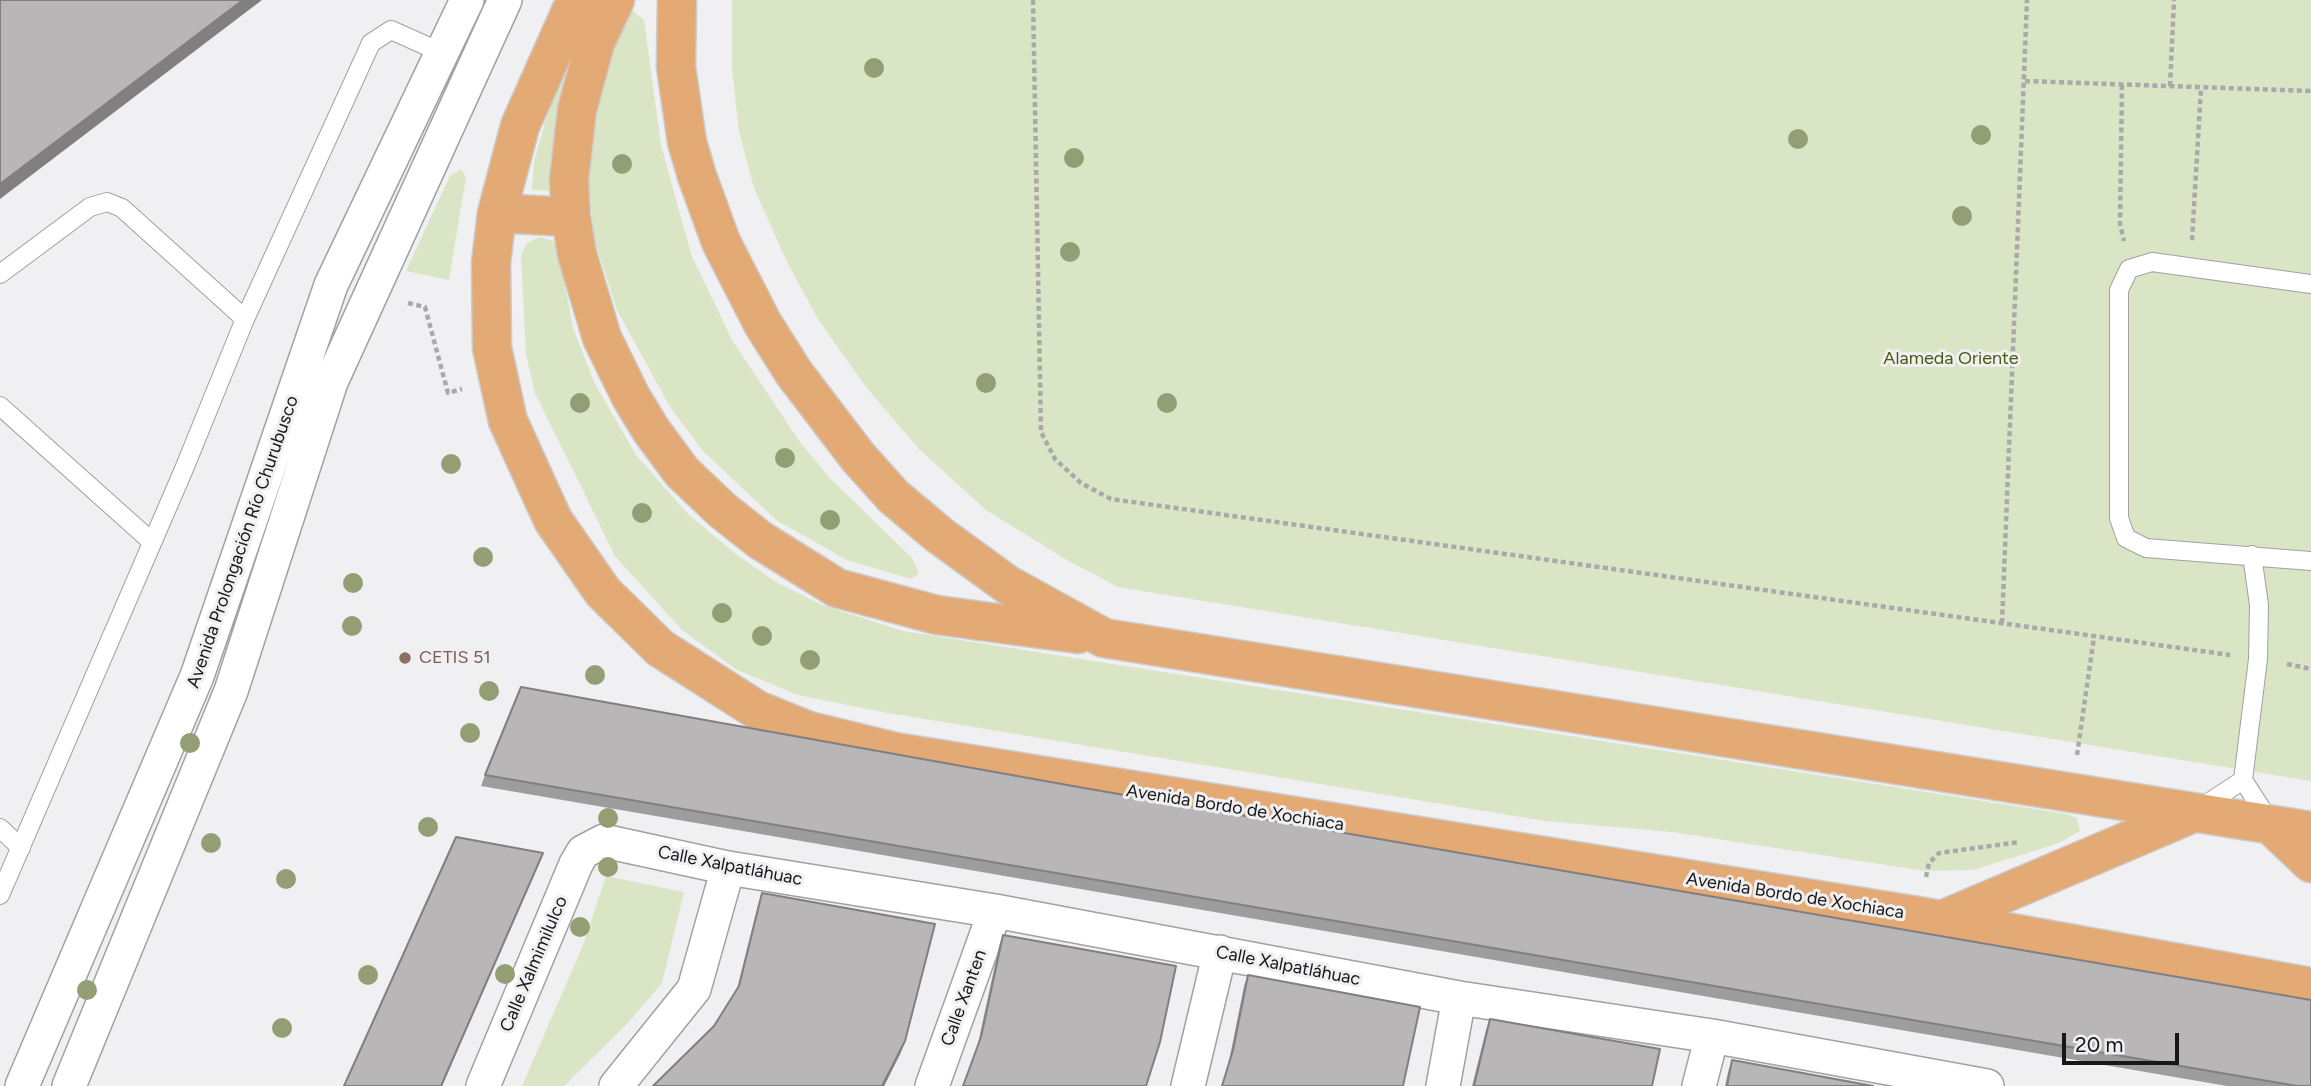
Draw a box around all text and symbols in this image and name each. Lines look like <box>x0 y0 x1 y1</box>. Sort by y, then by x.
park label: Alameda Oriente <box>1883 348 2019 370</box>
street label: Avenida Prolongación Río Churubusco <box>183 393 303 691</box>
place label: CETIS 51 <box>419 647 491 669</box>
marker: CETIS 51 <box>397 650 413 666</box>
street label: Avenida Bordo de Xochiaca <box>1125 780 1345 836</box>
street label: Calle Xalpatláhuac <box>656 841 804 891</box>
street label: Avenida Bordo de Xochiaca <box>1685 868 1905 924</box>
street label: Calle Xalmimilulco <box>496 893 572 1035</box>
street label: Calle Xalpatláhuac <box>1214 941 1362 991</box>
street label: Calle Xanten <box>937 947 991 1049</box>
scale bar <box>2066 1020 2183 1064</box>
text: 20 m <box>2075 1032 2123 1057</box>

